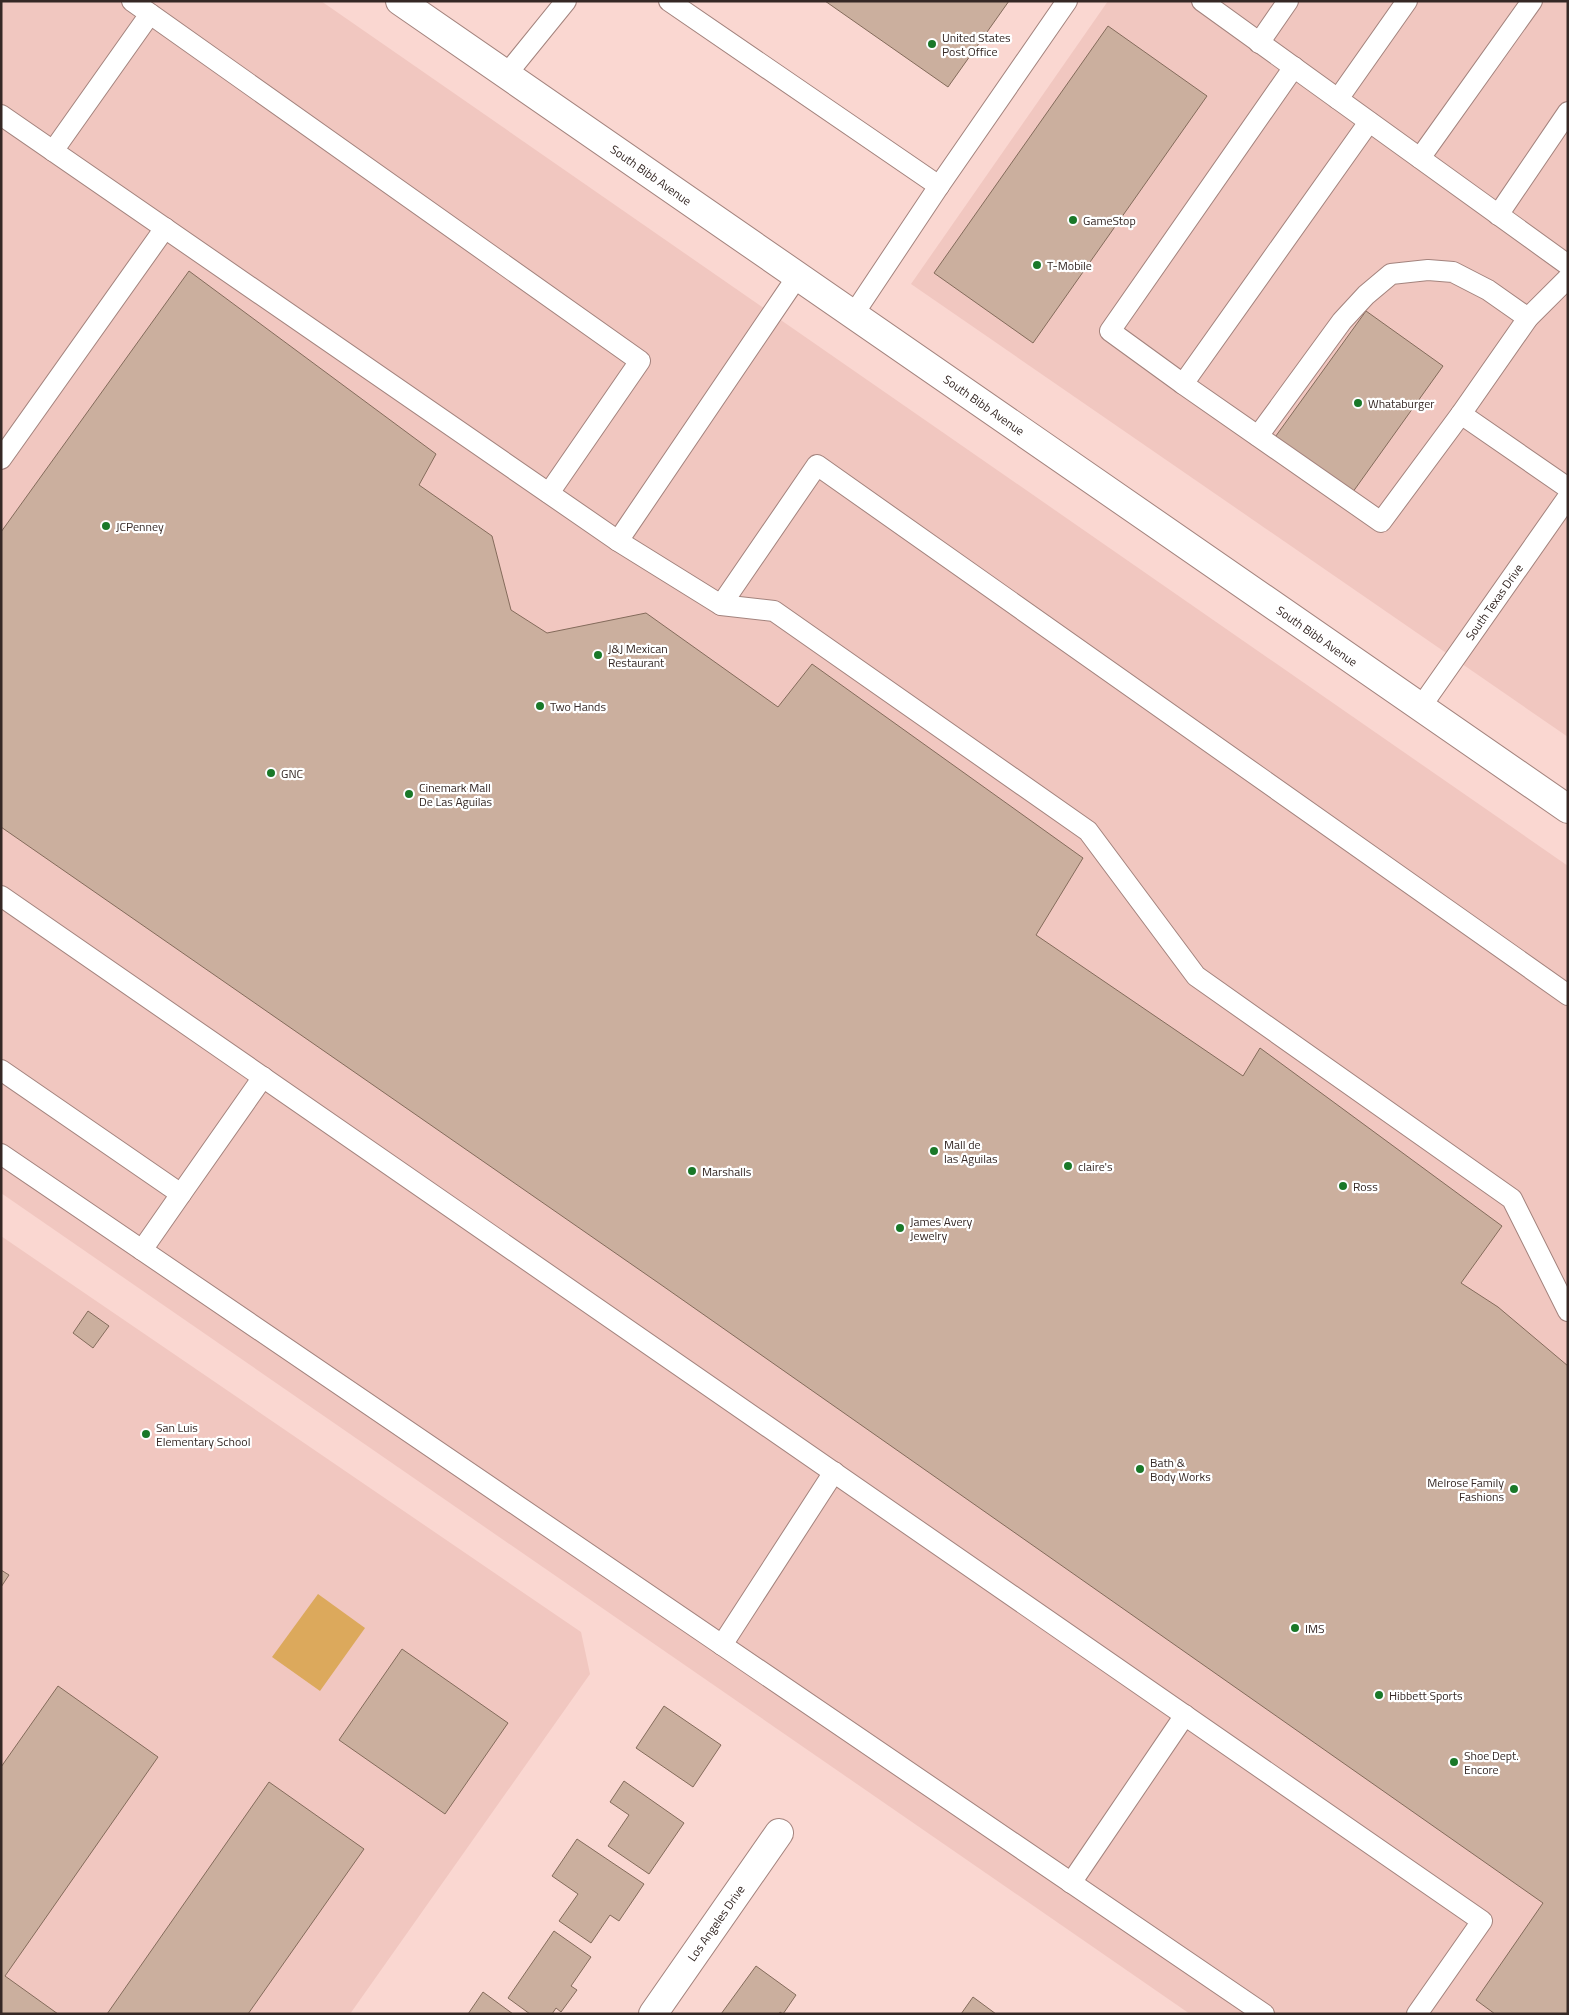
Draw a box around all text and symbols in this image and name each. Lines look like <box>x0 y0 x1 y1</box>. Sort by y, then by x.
place label: United States Post Office <box>942 28 1011 61</box>
marker: United States Post Office <box>926 38 938 50</box>
street label: South Bibb Avenue <box>607 140 695 210</box>
place label: GameStop <box>1083 211 1136 230</box>
marker: GameStop <box>1067 214 1079 226</box>
place label: T-Mobile <box>1047 256 1092 275</box>
marker: T-Mobile <box>1031 259 1043 271</box>
street label: South Bibb Avenue <box>940 370 1028 440</box>
place label: Whataburger <box>1368 394 1434 413</box>
marker: Whataburger <box>1352 397 1364 409</box>
place label: JCPenney <box>116 517 164 536</box>
marker: JCPenney <box>100 520 112 532</box>
street label: South Texas Drive <box>1461 560 1527 644</box>
street label: South Bibb Avenue <box>1273 601 1361 671</box>
place label: J&J Mexican Restaurant <box>608 639 668 672</box>
marker: J&J Mexican Restaurant <box>592 649 604 661</box>
place label: Two Hands <box>550 697 606 716</box>
marker: Two Hands <box>534 700 546 712</box>
place label: GNC <box>281 764 304 783</box>
marker: GNC <box>265 767 277 779</box>
place label: Cinemark Mall De Las Aguilas <box>419 778 492 811</box>
marker: Cinemark Mall De Las Aguilas <box>403 788 415 800</box>
place label: Mall de las Aguilas <box>944 1135 998 1168</box>
marker: Mall de las Aguilas <box>928 1145 940 1157</box>
place label: claire's <box>1078 1157 1113 1176</box>
marker: claire's <box>1062 1160 1074 1172</box>
place label: Marshalls <box>702 1162 752 1181</box>
marker: Marshalls <box>686 1165 698 1177</box>
place label: Ross <box>1353 1177 1378 1196</box>
marker: Ross <box>1337 1180 1349 1192</box>
place label: James Avery Jewelry <box>910 1212 973 1245</box>
marker: James Avery Jewelry <box>894 1222 906 1234</box>
place label: San Luis Elementary School <box>156 1418 250 1451</box>
marker: San Luis Elementary School <box>140 1428 152 1440</box>
place label: Bath & Body Works <box>1150 1453 1211 1486</box>
marker: Bath & Body Works <box>1134 1463 1146 1475</box>
place label: Melrose Family Fashions <box>1427 1473 1504 1506</box>
marker: Melrose Family Fashions <box>1508 1483 1520 1495</box>
place label: IMS <box>1305 1619 1325 1638</box>
marker: IMS <box>1289 1622 1301 1634</box>
place label: Hibbett Sports <box>1389 1686 1463 1705</box>
marker: Hibbett Sports <box>1373 1689 1385 1701</box>
place label: Shoe Dept. Encore <box>1464 1746 1519 1779</box>
marker: Shoe Dept. Encore <box>1448 1756 1460 1768</box>
street label: Los Angeles Drive <box>683 1881 749 1965</box>

